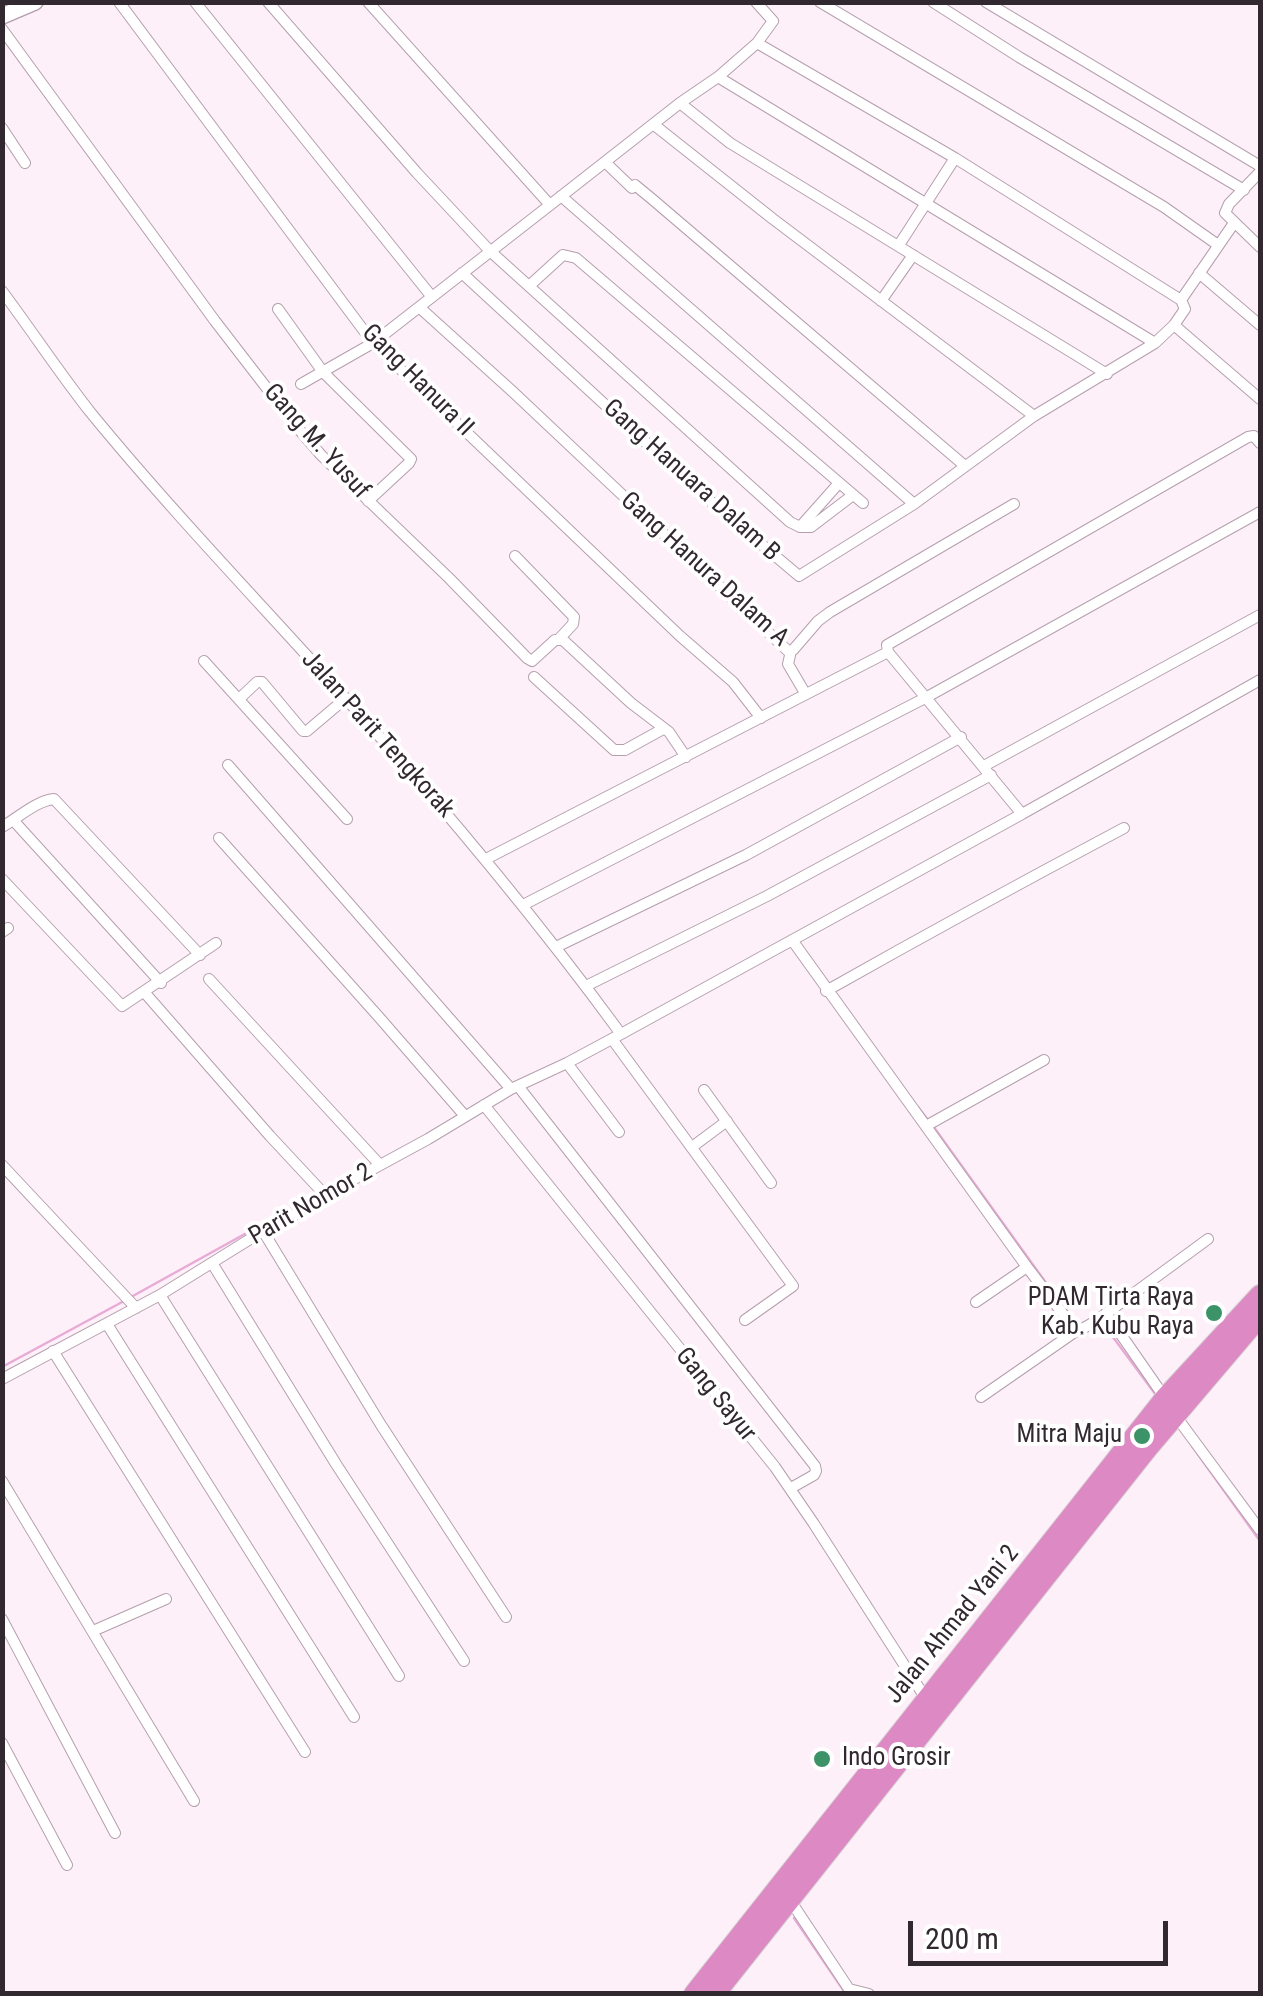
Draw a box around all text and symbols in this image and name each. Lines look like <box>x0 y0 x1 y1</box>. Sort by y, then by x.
street label: Gang Hanura II <box>355 319 479 443</box>
street label: Gang M. Yusuf <box>257 378 375 506</box>
street label: Gang Hanuara Dalam B <box>596 394 786 568</box>
street label: Gang Hanura Dalam A <box>614 486 794 654</box>
street label: Jalan Parit Tengkorak <box>294 645 460 825</box>
street label: Parit Nomor 2 <box>244 1158 378 1252</box>
place label: PDAM Tirta Raya Kab. Kubu Raya <box>1028 1284 1194 1343</box>
marker: PDAM Tirta Raya Kab. Kubu Raya <box>1203 1302 1225 1324</box>
street label: Gang Sayur <box>668 1342 762 1448</box>
place label: Mitra Maju <box>1017 1421 1122 1451</box>
marker: Mitra Maju <box>1131 1425 1153 1447</box>
street label: Jalan Ahmad Yani 2 <box>880 1540 1026 1710</box>
place label: Indo Grosir <box>842 1744 950 1774</box>
marker: Indo Grosir <box>811 1748 833 1770</box>
scale bar <box>913 1901 1173 1963</box>
text: 200 m <box>925 1921 999 1956</box>

